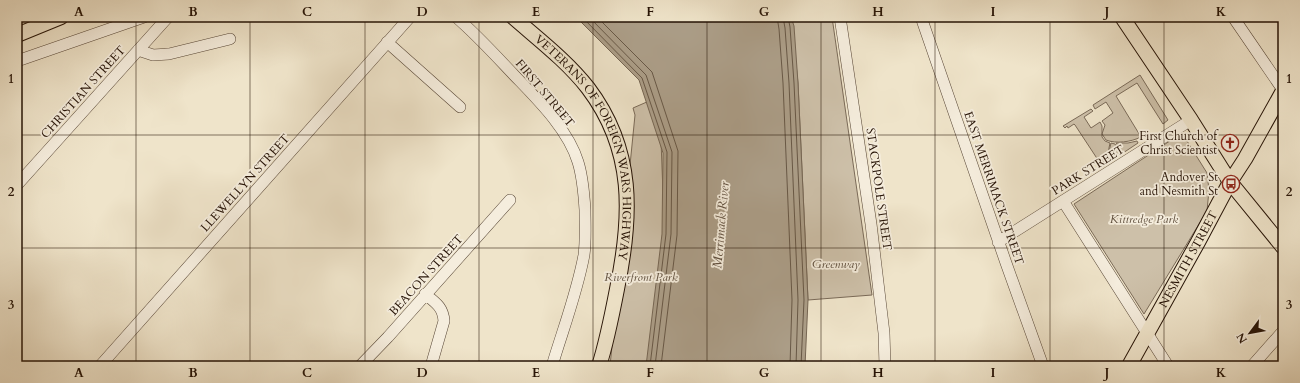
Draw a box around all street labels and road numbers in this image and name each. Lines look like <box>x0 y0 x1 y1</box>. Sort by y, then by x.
street label: VETERANS OF FOREIGN WARS HIGHWAY <box>531 31 635 262</box>
street label: CHRISTIAN STREET <box>37 42 129 142</box>
street label: FIRST STREET <box>512 56 578 130</box>
street label: EAST MERRIMACK STREET <box>960 109 1028 267</box>
street label: STACKPOLE STREET <box>862 127 896 251</box>
street label: LLEWELLYN STREET <box>197 131 293 235</box>
street label: PARK STREET <box>1049 141 1128 199</box>
street label: NESMITH STREET <box>1155 208 1221 310</box>
street label: BEACON STREET <box>385 231 467 319</box>

